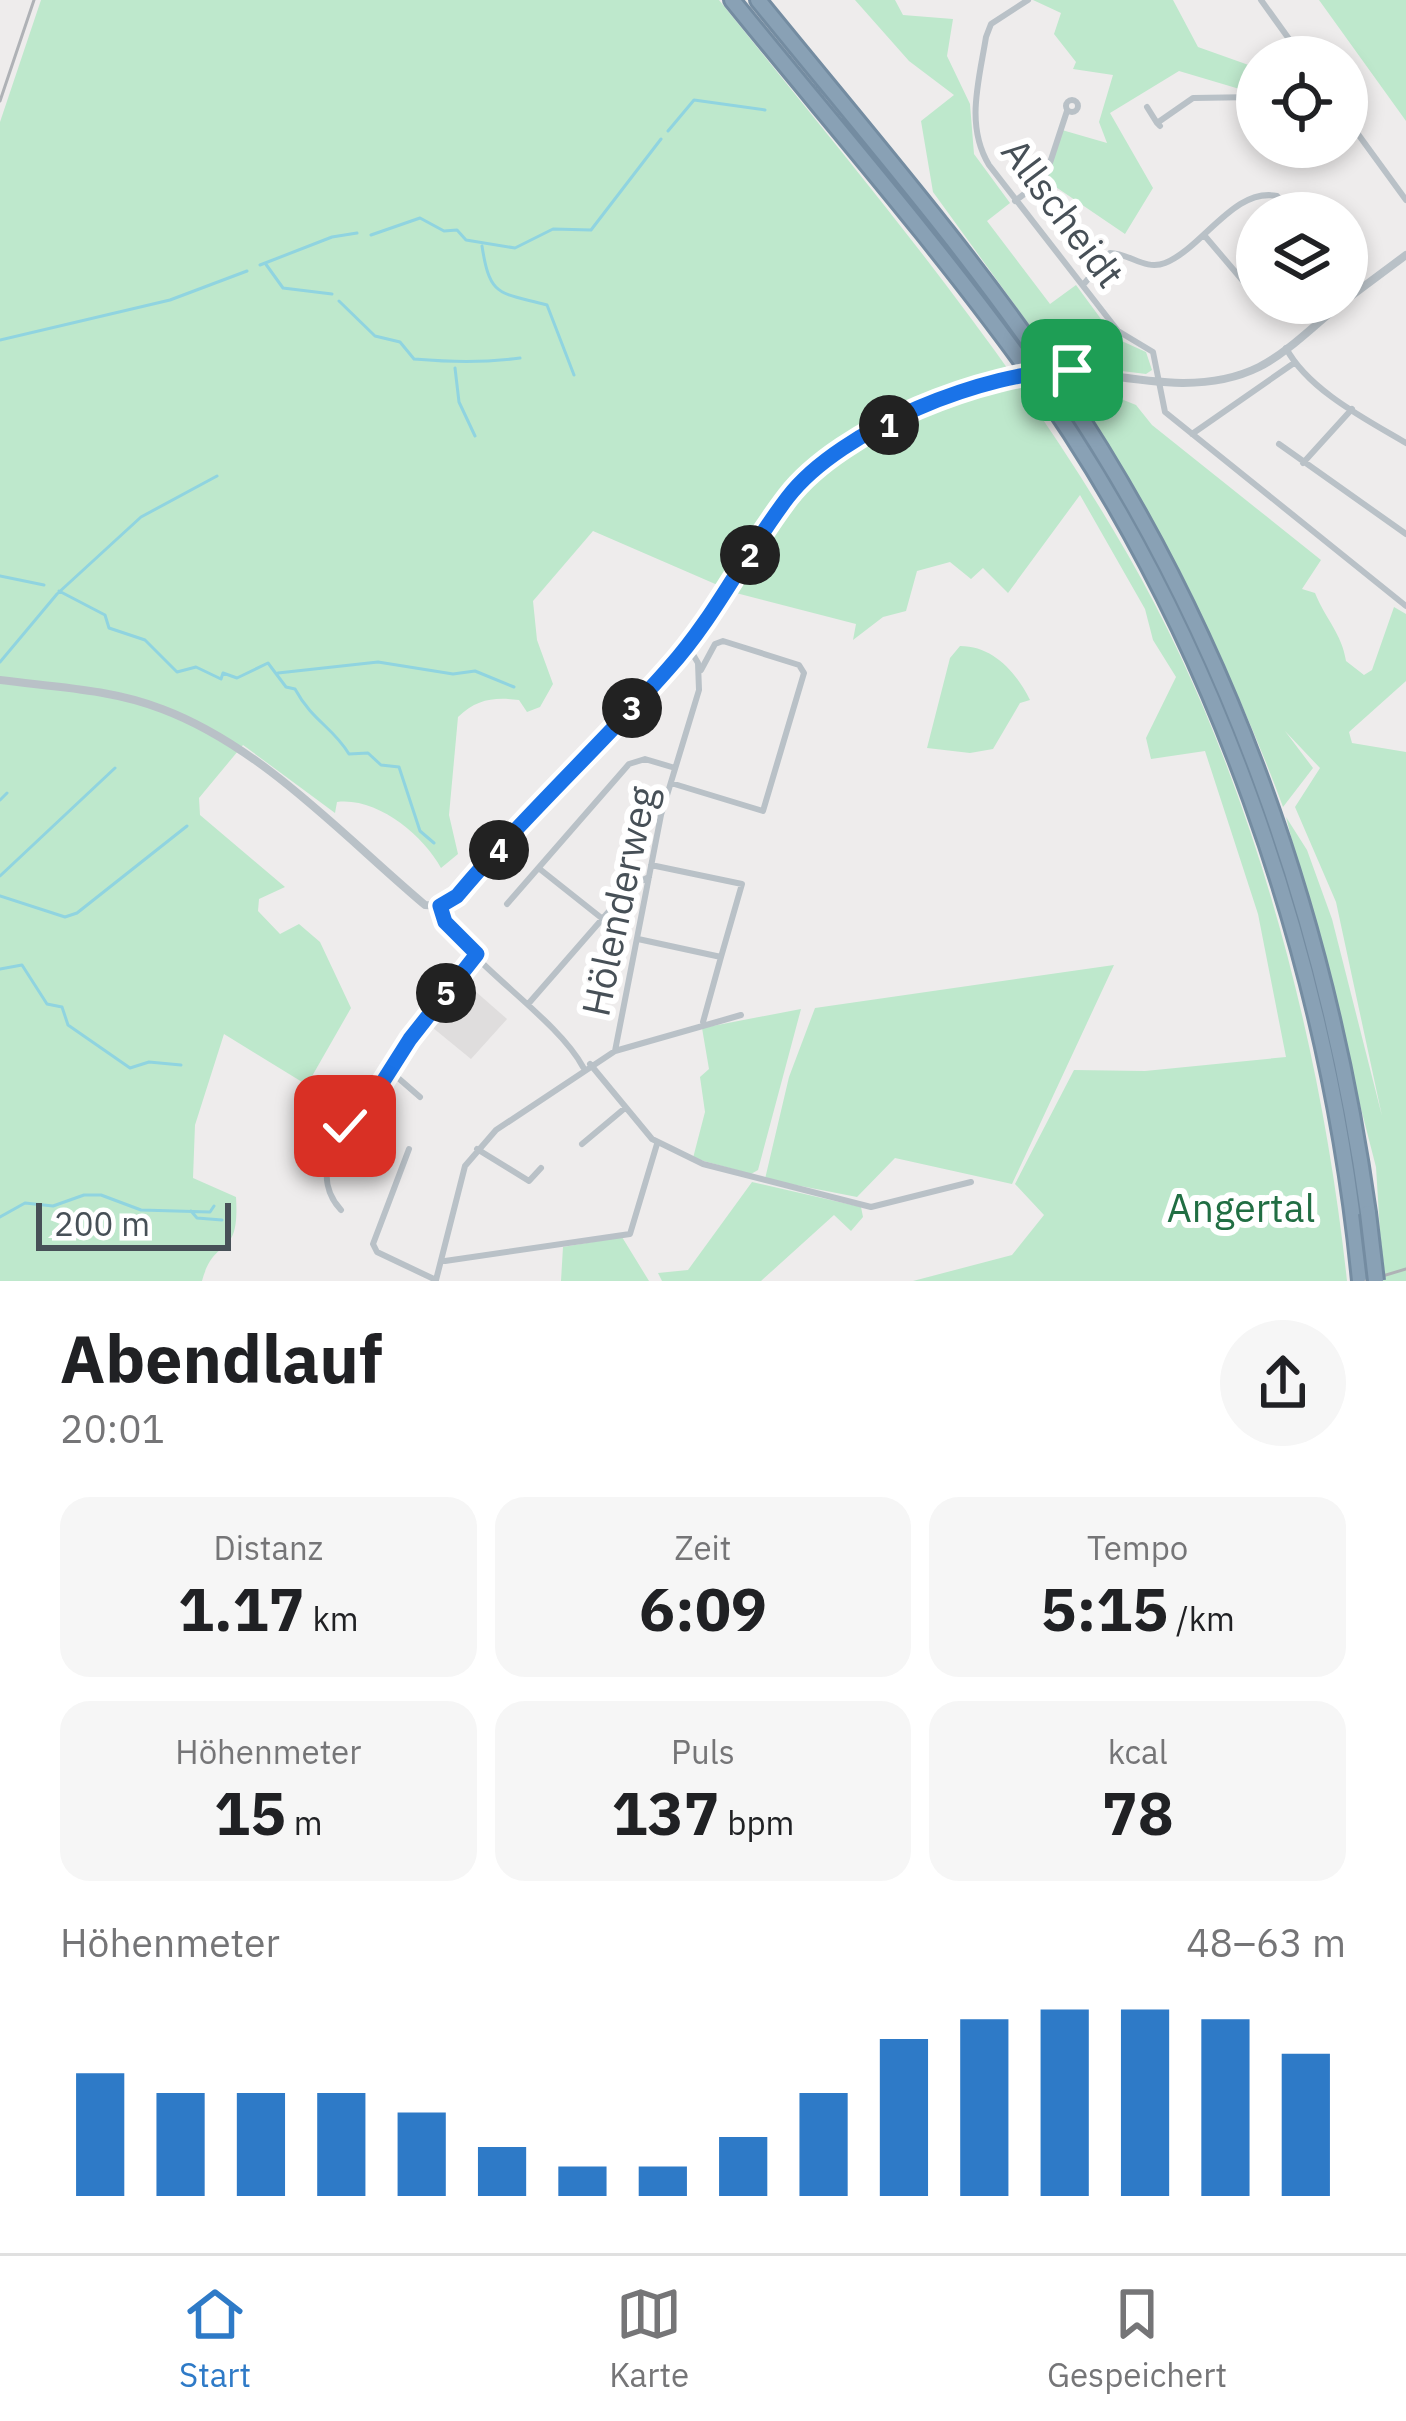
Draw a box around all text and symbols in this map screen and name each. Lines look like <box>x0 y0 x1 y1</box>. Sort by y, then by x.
map controls <box>1236 36 1368 324</box>
button: locate <box>1236 36 1368 168</box>
street label: Allscheidt <box>991 128 1136 298</box>
button: layers <box>1236 192 1368 324</box>
pin <box>1021 319 1123 421</box>
icon: arrive <box>1039 337 1105 403</box>
pin: 1 <box>859 395 919 455</box>
text: 1 <box>879 403 899 446</box>
pin: 2 <box>720 525 780 585</box>
text: 2 <box>740 533 760 576</box>
pin: 3 <box>602 678 662 738</box>
text: 3 <box>622 686 642 729</box>
street label: Hölenderweg <box>569 781 668 1021</box>
pin: 4 <box>469 820 529 880</box>
text: 4 <box>489 828 509 871</box>
pin: 5 <box>416 963 476 1023</box>
text: 5 <box>436 971 456 1014</box>
pin <box>294 1075 396 1177</box>
icon: check <box>312 1093 378 1159</box>
park label: Angertal <box>1167 1182 1315 1233</box>
scale bar <box>36 1197 231 1250</box>
text: 200 m <box>54 1202 150 1245</box>
text: Abendlauf <box>60 1315 383 1401</box>
button: share <box>1220 1320 1346 1446</box>
text: 20:01 <box>60 1403 165 1454</box>
text: Distanz <box>214 1526 323 1569</box>
text: Zeit <box>675 1526 731 1569</box>
text: Tempo <box>1087 1526 1188 1569</box>
text: 1.17 <box>178 1569 305 1648</box>
text: 6:09 <box>639 1569 767 1648</box>
text: 5:15 <box>1040 1569 1168 1648</box>
text: km <box>305 1597 359 1640</box>
text: /km <box>1168 1597 1235 1640</box>
text: Höhenmeter <box>175 1730 361 1773</box>
text: Puls <box>671 1730 735 1773</box>
text: kcal <box>1108 1730 1168 1773</box>
text: 15 <box>214 1773 286 1852</box>
text: 137 <box>612 1773 720 1852</box>
text: 78 <box>1102 1773 1174 1852</box>
text: m <box>286 1801 323 1844</box>
text: bpm <box>720 1801 794 1844</box>
text: Höhenmeter <box>60 1917 280 1968</box>
text: 48–63 m <box>1186 1917 1346 1968</box>
tab: Start <box>179 2281 251 2396</box>
tab: Karte <box>609 2281 689 2396</box>
tab: Gespeichert <box>1047 2281 1227 2396</box>

